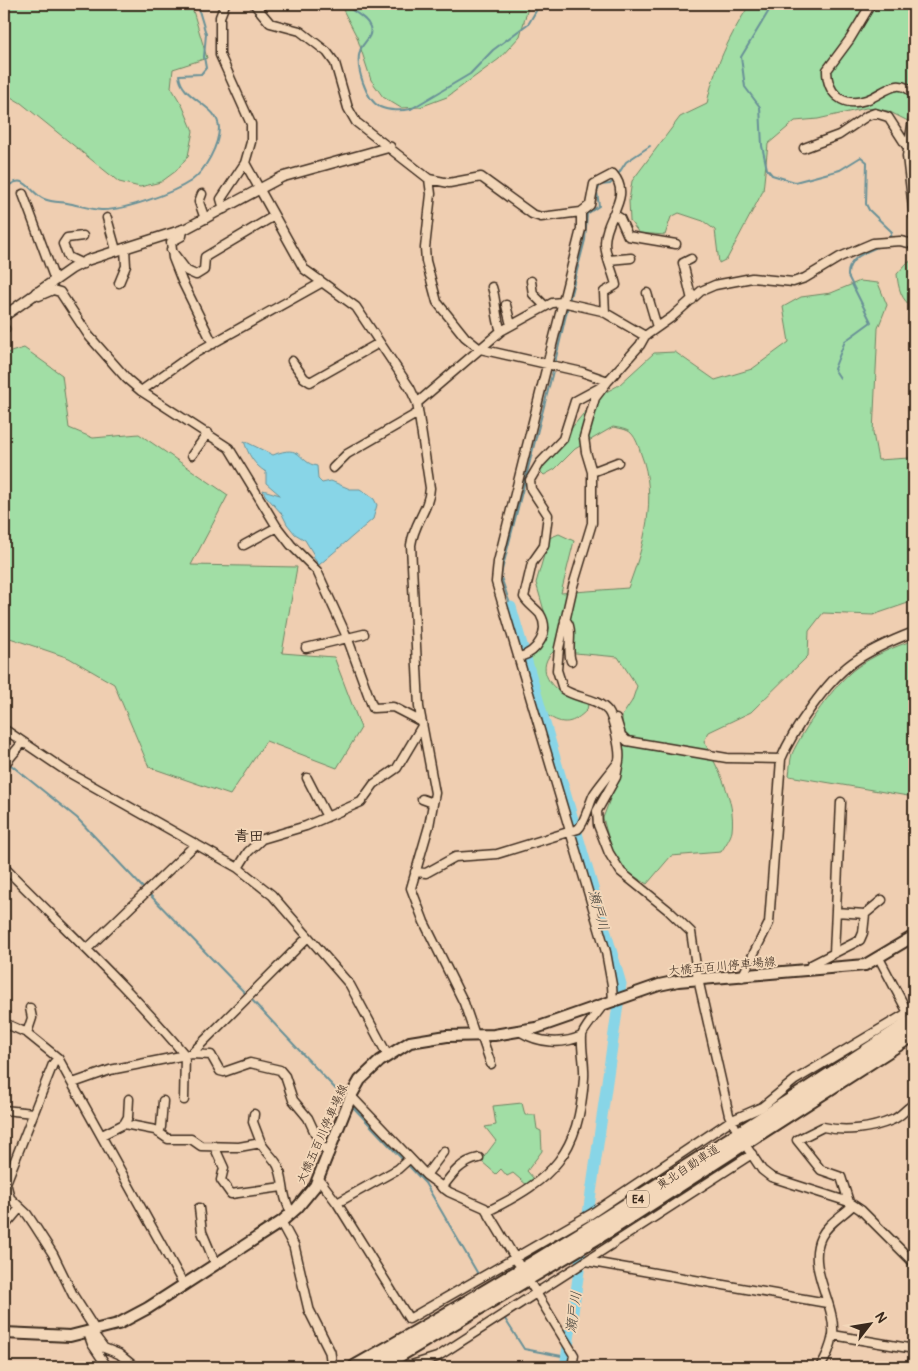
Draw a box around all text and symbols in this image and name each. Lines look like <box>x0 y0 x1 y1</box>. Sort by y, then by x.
district label: 青田 <box>234 827 264 846</box>
water label: 瀬戸川 <box>585 888 612 933</box>
street label: 大橋五百川停車場線 <box>668 954 776 979</box>
street label: 大橋五百川停車場線 <box>294 1082 351 1187</box>
street label: 東北自動車道 <box>654 1142 723 1193</box>
road number: E4 <box>627 1190 649 1208</box>
water label: 瀬戸川 <box>562 1290 585 1334</box>
north arrow <box>846 1298 896 1348</box>
text: N <box>871 1309 890 1326</box>

